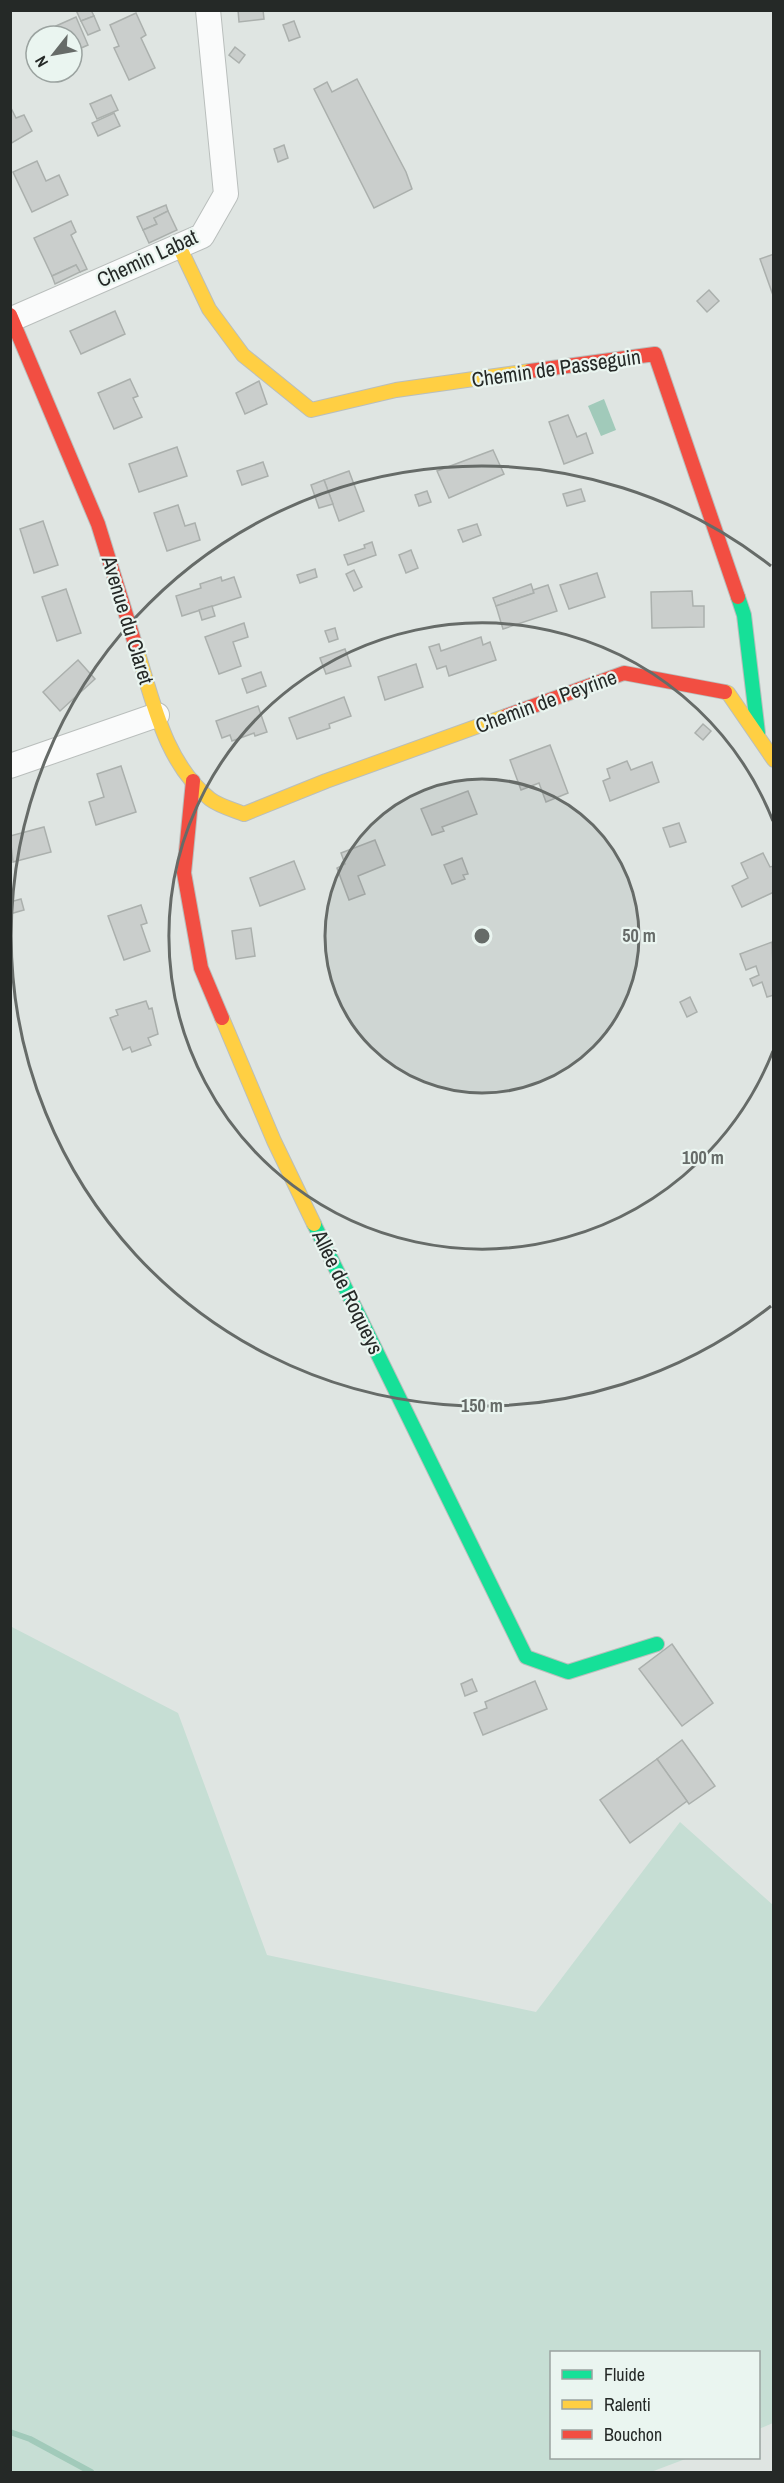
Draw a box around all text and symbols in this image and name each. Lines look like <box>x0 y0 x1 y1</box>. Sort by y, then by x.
north arrow <box>24 24 84 84</box>
text: N <box>29 52 53 71</box>
street label: Chemin Labat <box>92 222 202 294</box>
street label: Chemin de Passeguin <box>470 342 642 394</box>
street label: Avenue du Claret <box>94 551 161 688</box>
street label: Chemin de Peyrine <box>471 662 621 740</box>
text: 50 m <box>622 923 656 948</box>
centre of rings <box>472 926 492 946</box>
text: 100 m <box>682 1145 724 1170</box>
street label: Allée de Roqueys <box>305 1224 391 1359</box>
text: 150 m <box>461 1393 503 1418</box>
legend <box>550 2351 760 2459</box>
text: Fluide <box>604 2362 645 2387</box>
text: Ralenti <box>604 2392 651 2417</box>
text: Bouchon <box>604 2422 662 2447</box>

